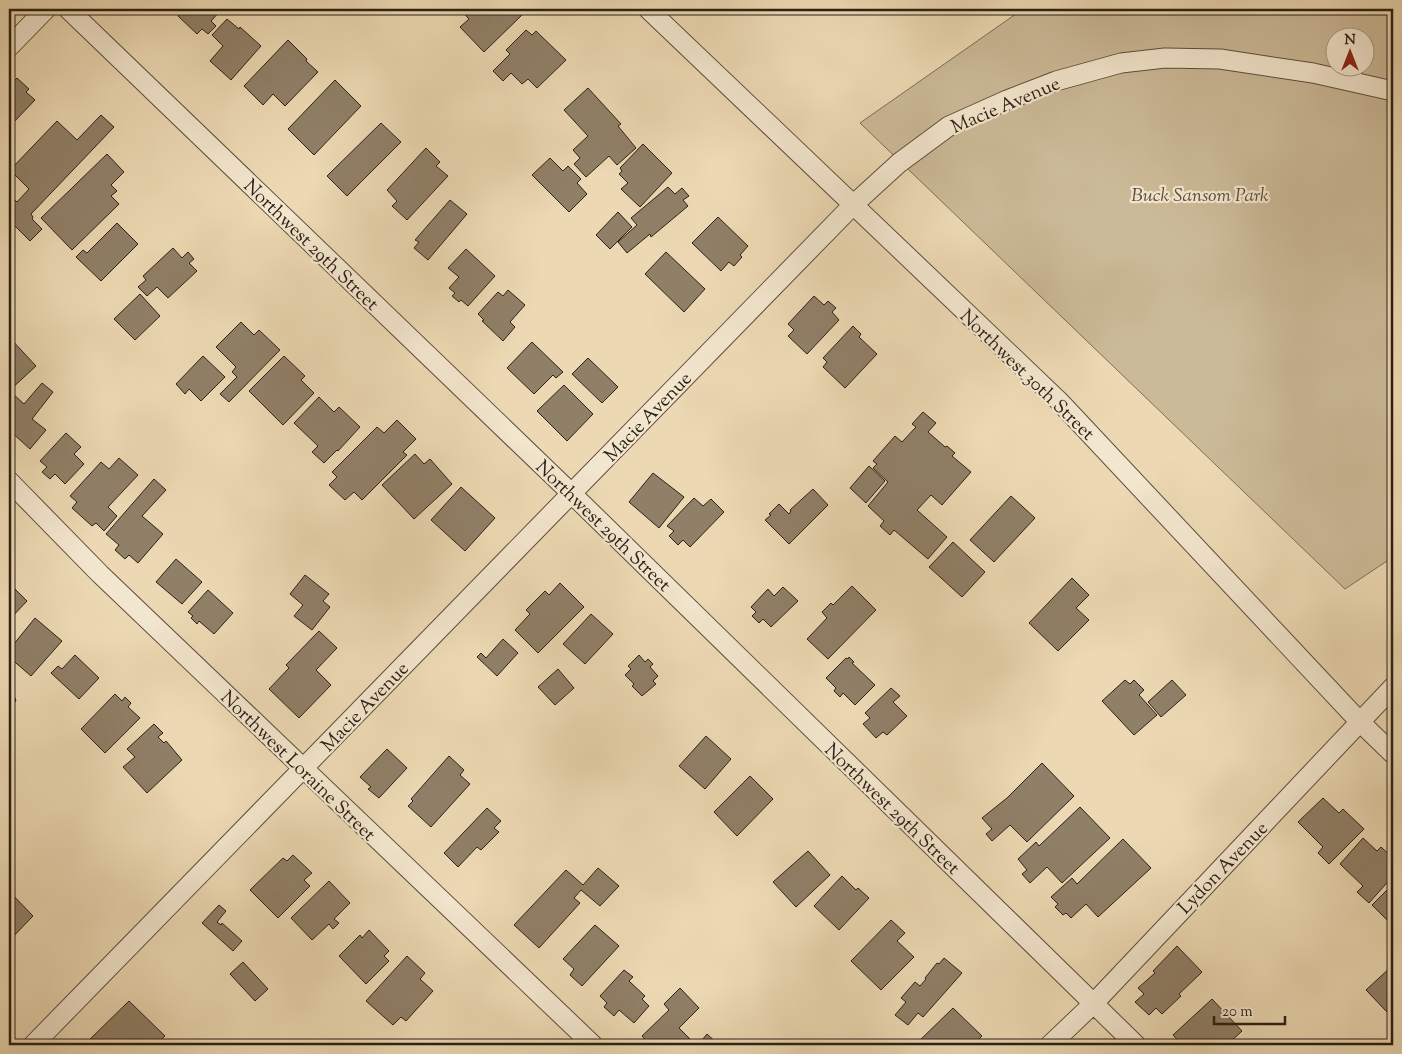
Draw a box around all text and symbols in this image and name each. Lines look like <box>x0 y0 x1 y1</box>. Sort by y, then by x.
north arrow <box>1324 28 1374 78</box>
text: N <box>1344 31 1356 51</box>
street label: Macie Avenue <box>947 71 1065 141</box>
street label: Northwest 29th Street <box>236 174 384 318</box>
park label: Buck Sansom Park <box>1131 183 1269 210</box>
street label: Northwest 30th Street <box>953 304 1100 448</box>
street label: Macie Avenue <box>599 366 699 469</box>
street label: Northwest 29th Street <box>528 455 676 599</box>
street label: Macie Avenue <box>316 656 416 759</box>
street label: Northwest Loraine Street <box>214 685 381 849</box>
street label: Northwest 29th Street <box>817 738 965 882</box>
street label: Lydon Avenue <box>1173 816 1275 921</box>
scale bar <box>1214 994 1286 1026</box>
text: 20 m <box>1222 1002 1253 1023</box>

